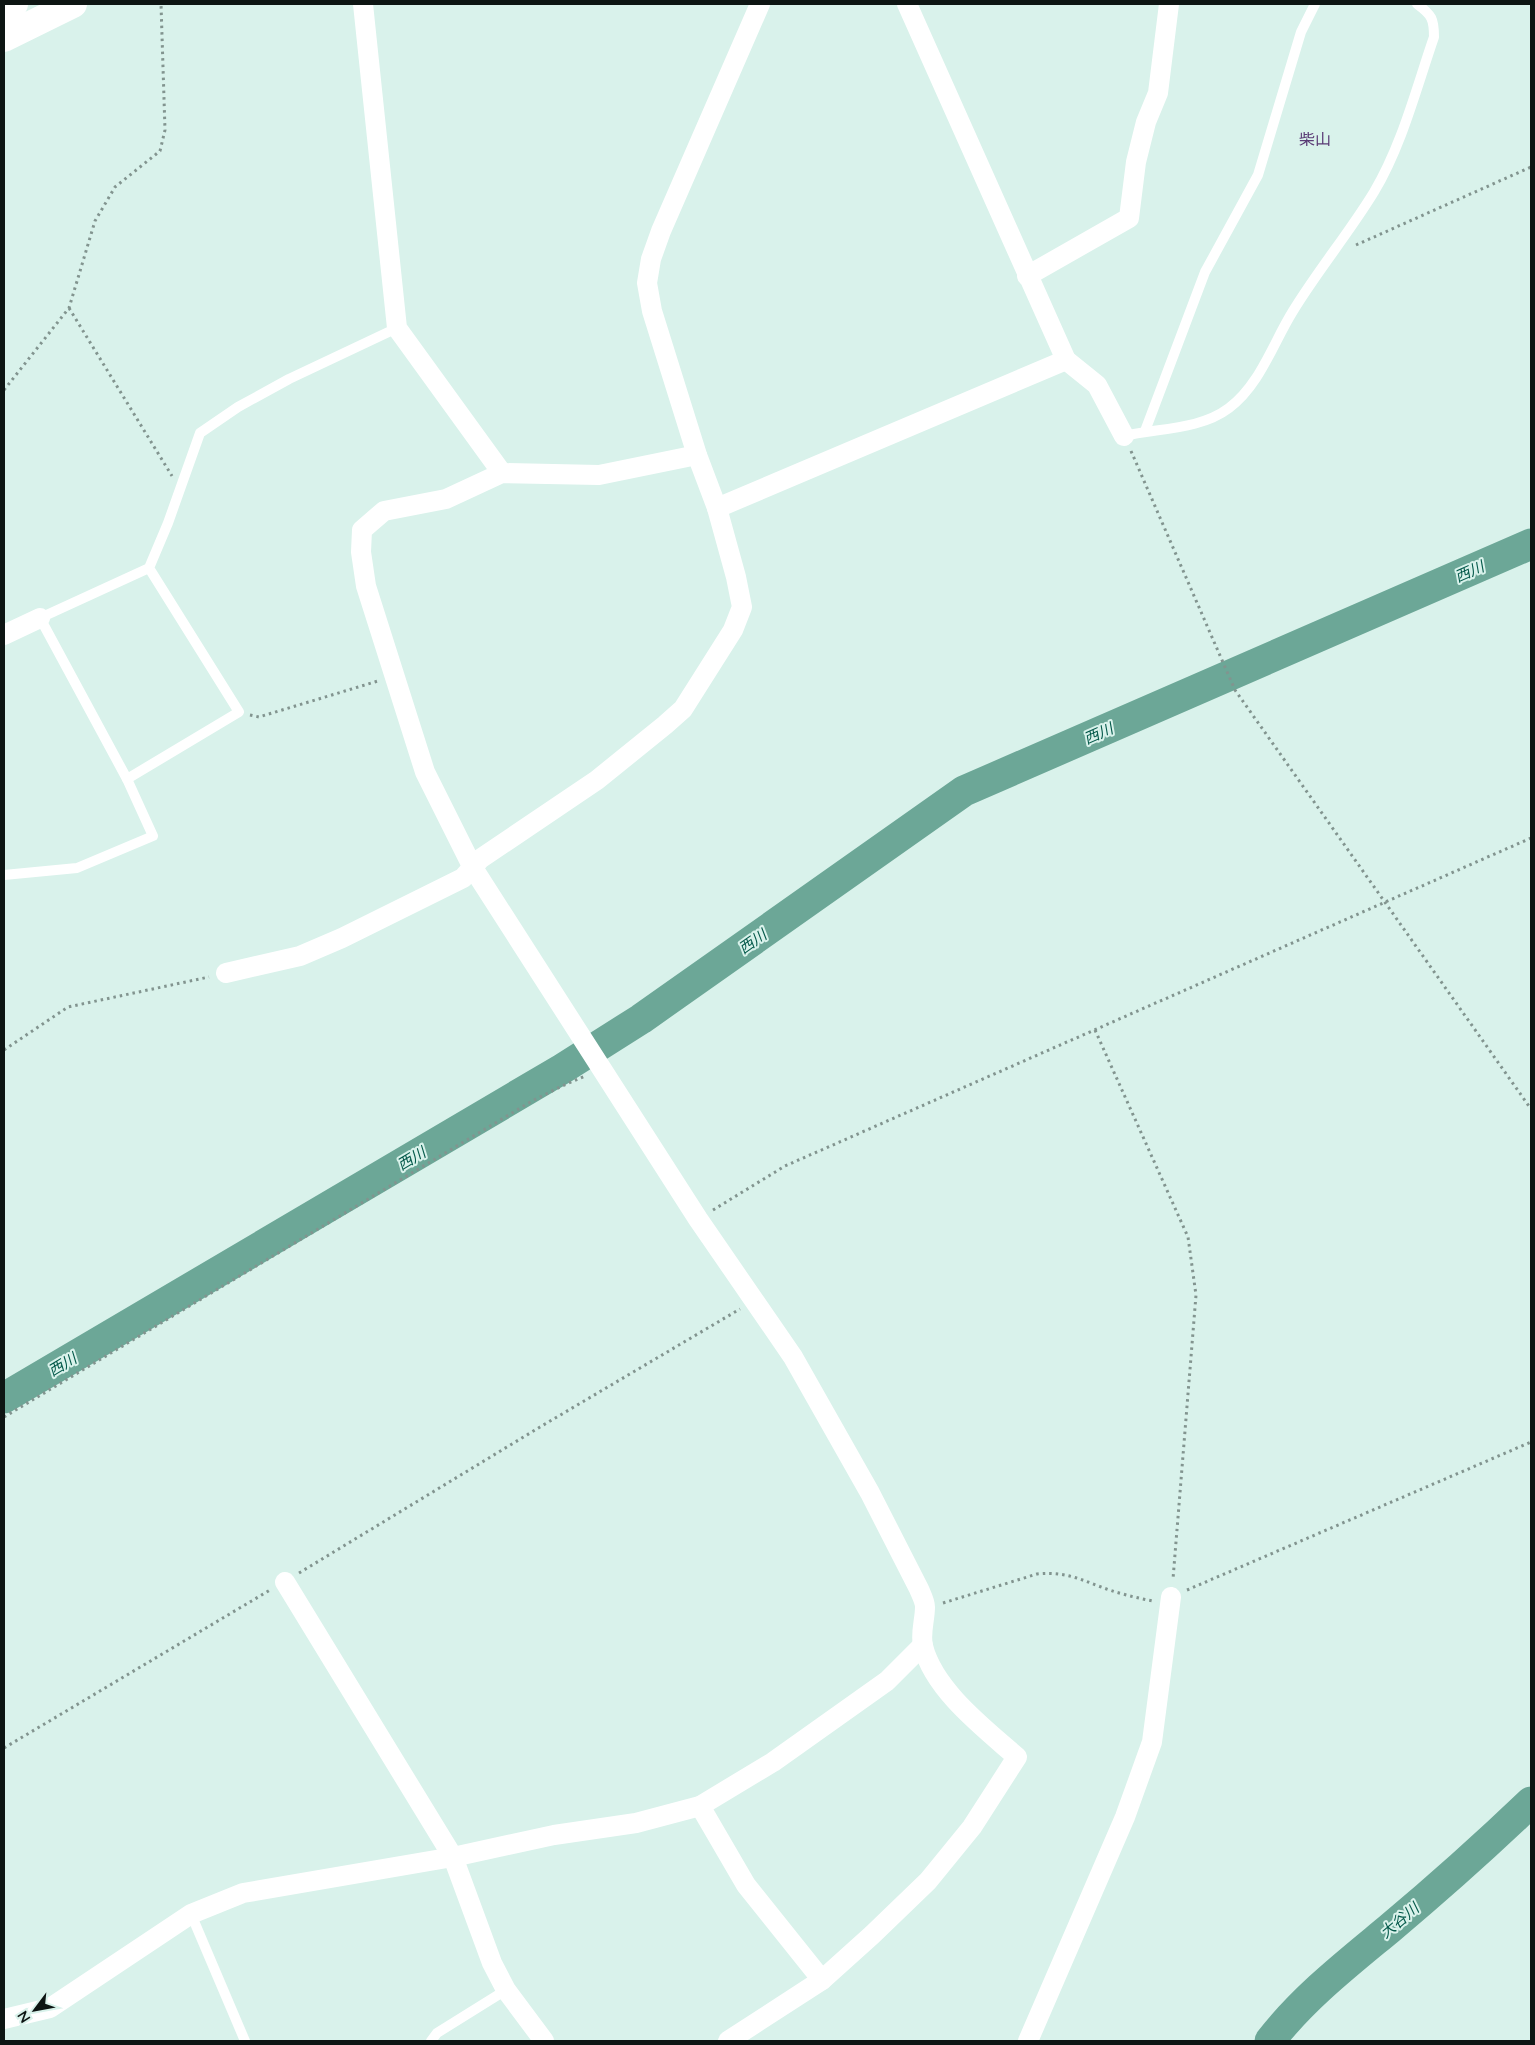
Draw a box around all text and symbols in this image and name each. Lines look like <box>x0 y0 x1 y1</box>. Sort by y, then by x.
district label: 柴山 <box>1299 129 1331 148</box>
water label: 西川 <box>1452 556 1488 585</box>
water label: 西川 <box>1081 718 1117 747</box>
water label: 西川 <box>735 924 771 957</box>
water label: 西川 <box>394 1142 430 1173</box>
water label: 西川 <box>45 1348 81 1379</box>
water label: 大谷川 <box>1376 1897 1424 1941</box>
north arrow <box>10 1985 60 2035</box>
text: N <box>13 2008 34 2026</box>

